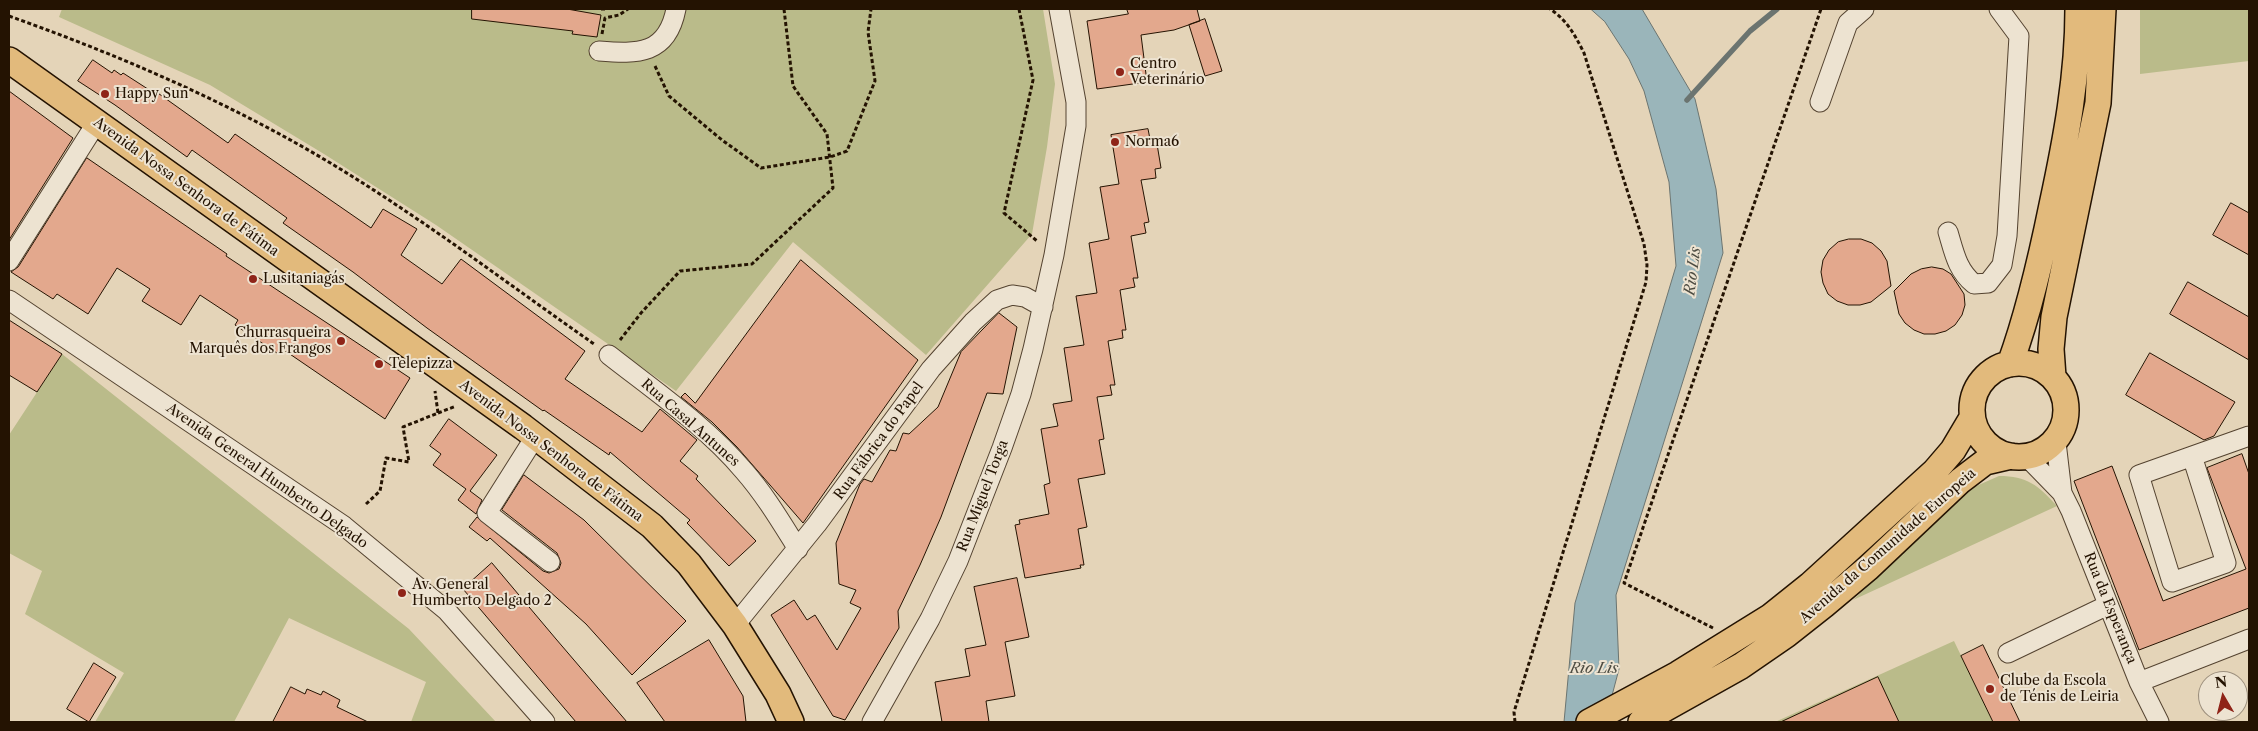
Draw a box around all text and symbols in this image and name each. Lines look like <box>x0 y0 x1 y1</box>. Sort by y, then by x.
place label: Centro Veterinário <box>1130 56 1205 88</box>
marker: Centro Veterinário <box>1114 66 1126 78</box>
place label: Happy Sun <box>115 86 189 102</box>
marker: Happy Sun <box>99 88 111 100</box>
street label: Avenida Nossa Senhora de Fátima <box>90 114 282 260</box>
place label: Norma6 <box>1125 134 1179 150</box>
marker: Norma6 <box>1109 136 1121 148</box>
water label: Rio Lis <box>1681 246 1705 296</box>
place label: Lusitaniagás <box>263 271 345 287</box>
marker: Lusitaniagás <box>247 273 259 285</box>
place label: Churrasqueira Marquês dos Frangos <box>189 325 331 358</box>
marker: Churrasqueira Marquês dos Frangos <box>335 335 347 347</box>
place label: Telepizza <box>389 356 453 372</box>
marker: Telepizza <box>373 358 385 370</box>
street label: Avenida Nossa Senhora de Fátima <box>456 376 646 526</box>
street label: Rua Casal Antunes <box>637 376 743 470</box>
street label: Rua Fábrica do Papel <box>831 379 927 503</box>
street label: Avenida General Humberto Delgado <box>163 400 371 552</box>
street label: Rua Miguel Torga <box>954 438 1012 554</box>
street label: Avenida da Comunidade Europeia <box>1797 465 1979 627</box>
street label: Rua da Esperança <box>2080 550 2140 666</box>
place label: Av. General Humberto Delgado 2 <box>412 577 552 610</box>
marker: Av. General Humberto Delgado 2 <box>396 587 408 599</box>
water label: Rio Lis <box>1570 660 1618 678</box>
north arrow <box>2198 671 2248 721</box>
text: N <box>2214 672 2228 692</box>
place label: Clube da Escola de Ténis de Leiria <box>2000 673 2119 706</box>
marker: Clube da Escola de Ténis de Leiria <box>1984 683 1996 695</box>

